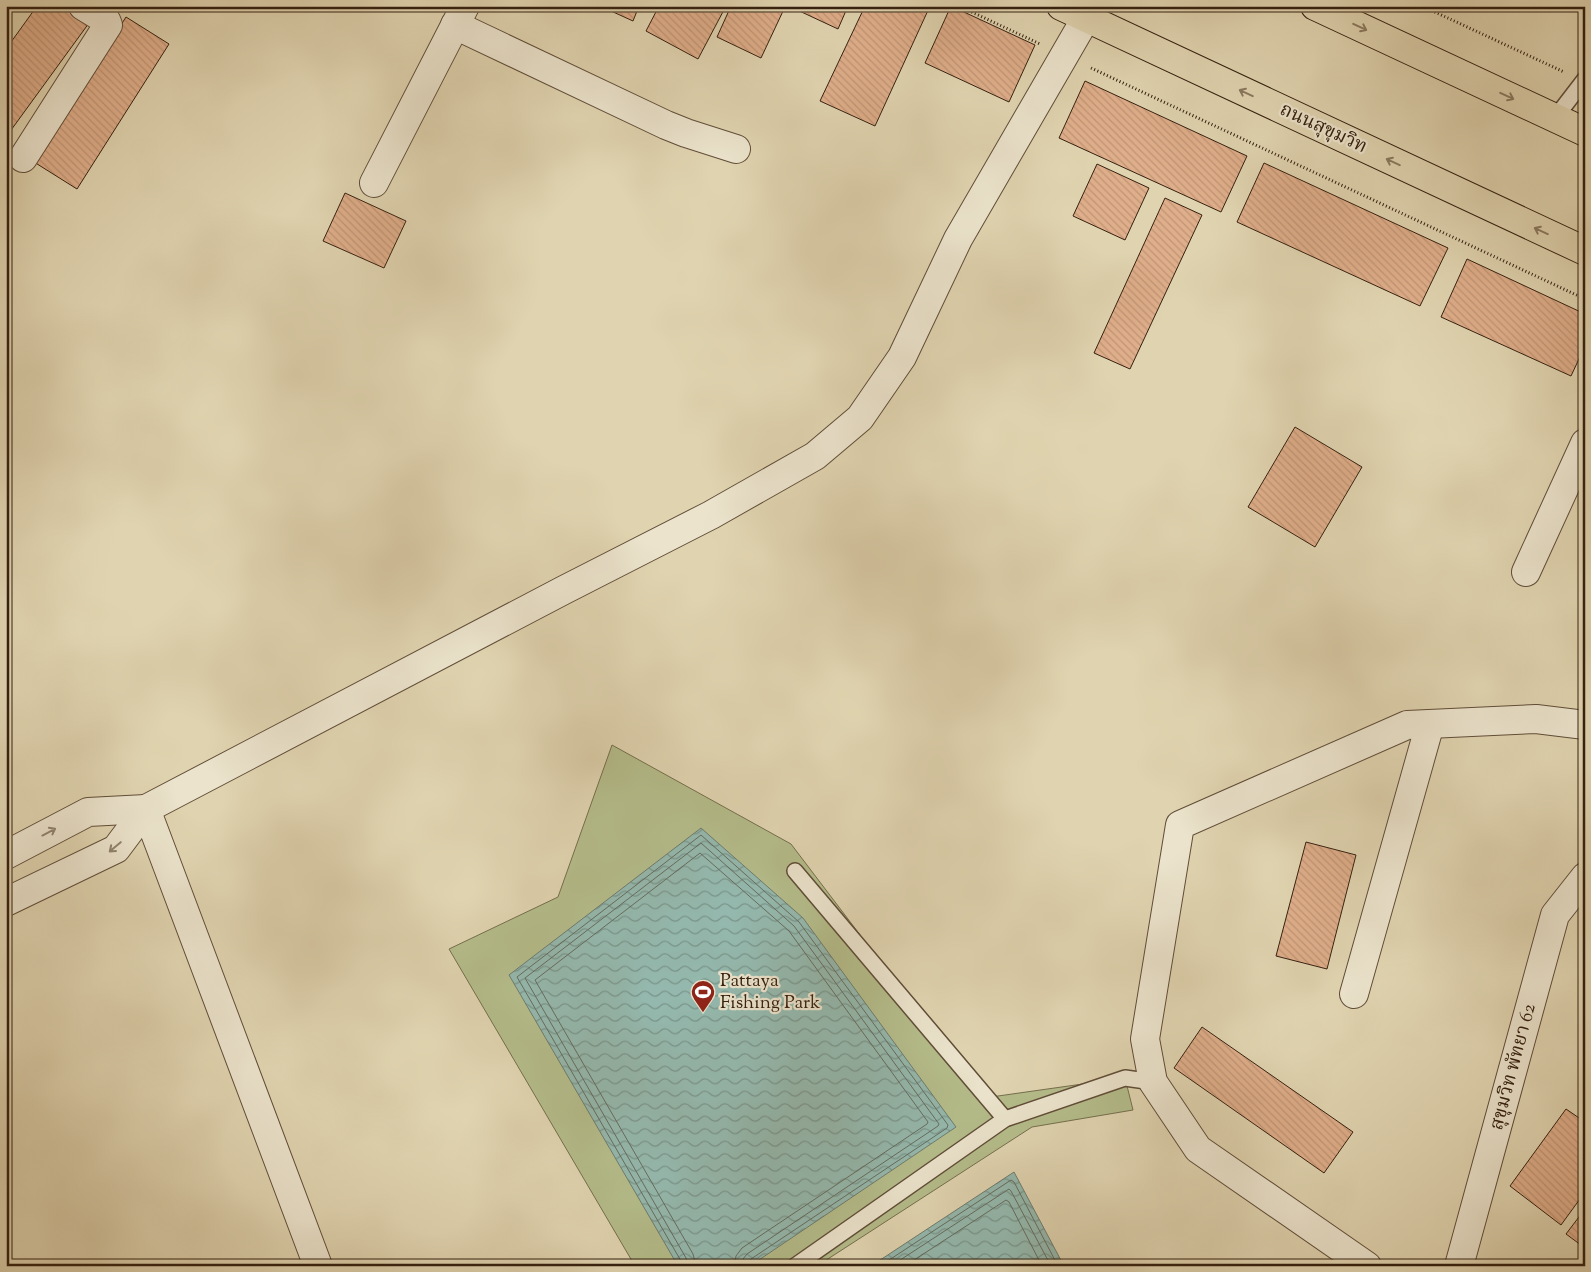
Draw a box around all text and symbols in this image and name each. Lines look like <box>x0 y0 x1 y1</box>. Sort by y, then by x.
one-way arrow <box>1352 22 1367 32</box>
one-way arrow <box>1239 88 1254 97</box>
one-way arrow <box>1499 91 1514 101</box>
street label: ถนนสุขุมวิท <box>1275 97 1371 161</box>
one-way arrow <box>1386 156 1401 166</box>
one-way arrow <box>1534 225 1549 235</box>
one-way arrow <box>42 827 57 837</box>
one-way arrow <box>109 841 122 852</box>
place label: Pattaya Fishing Park <box>720 968 821 1017</box>
sports icon: Pattaya Fishing Park <box>690 979 716 1013</box>
street label: สุขุมวิท พัทยา 62 <box>1484 1001 1544 1133</box>

